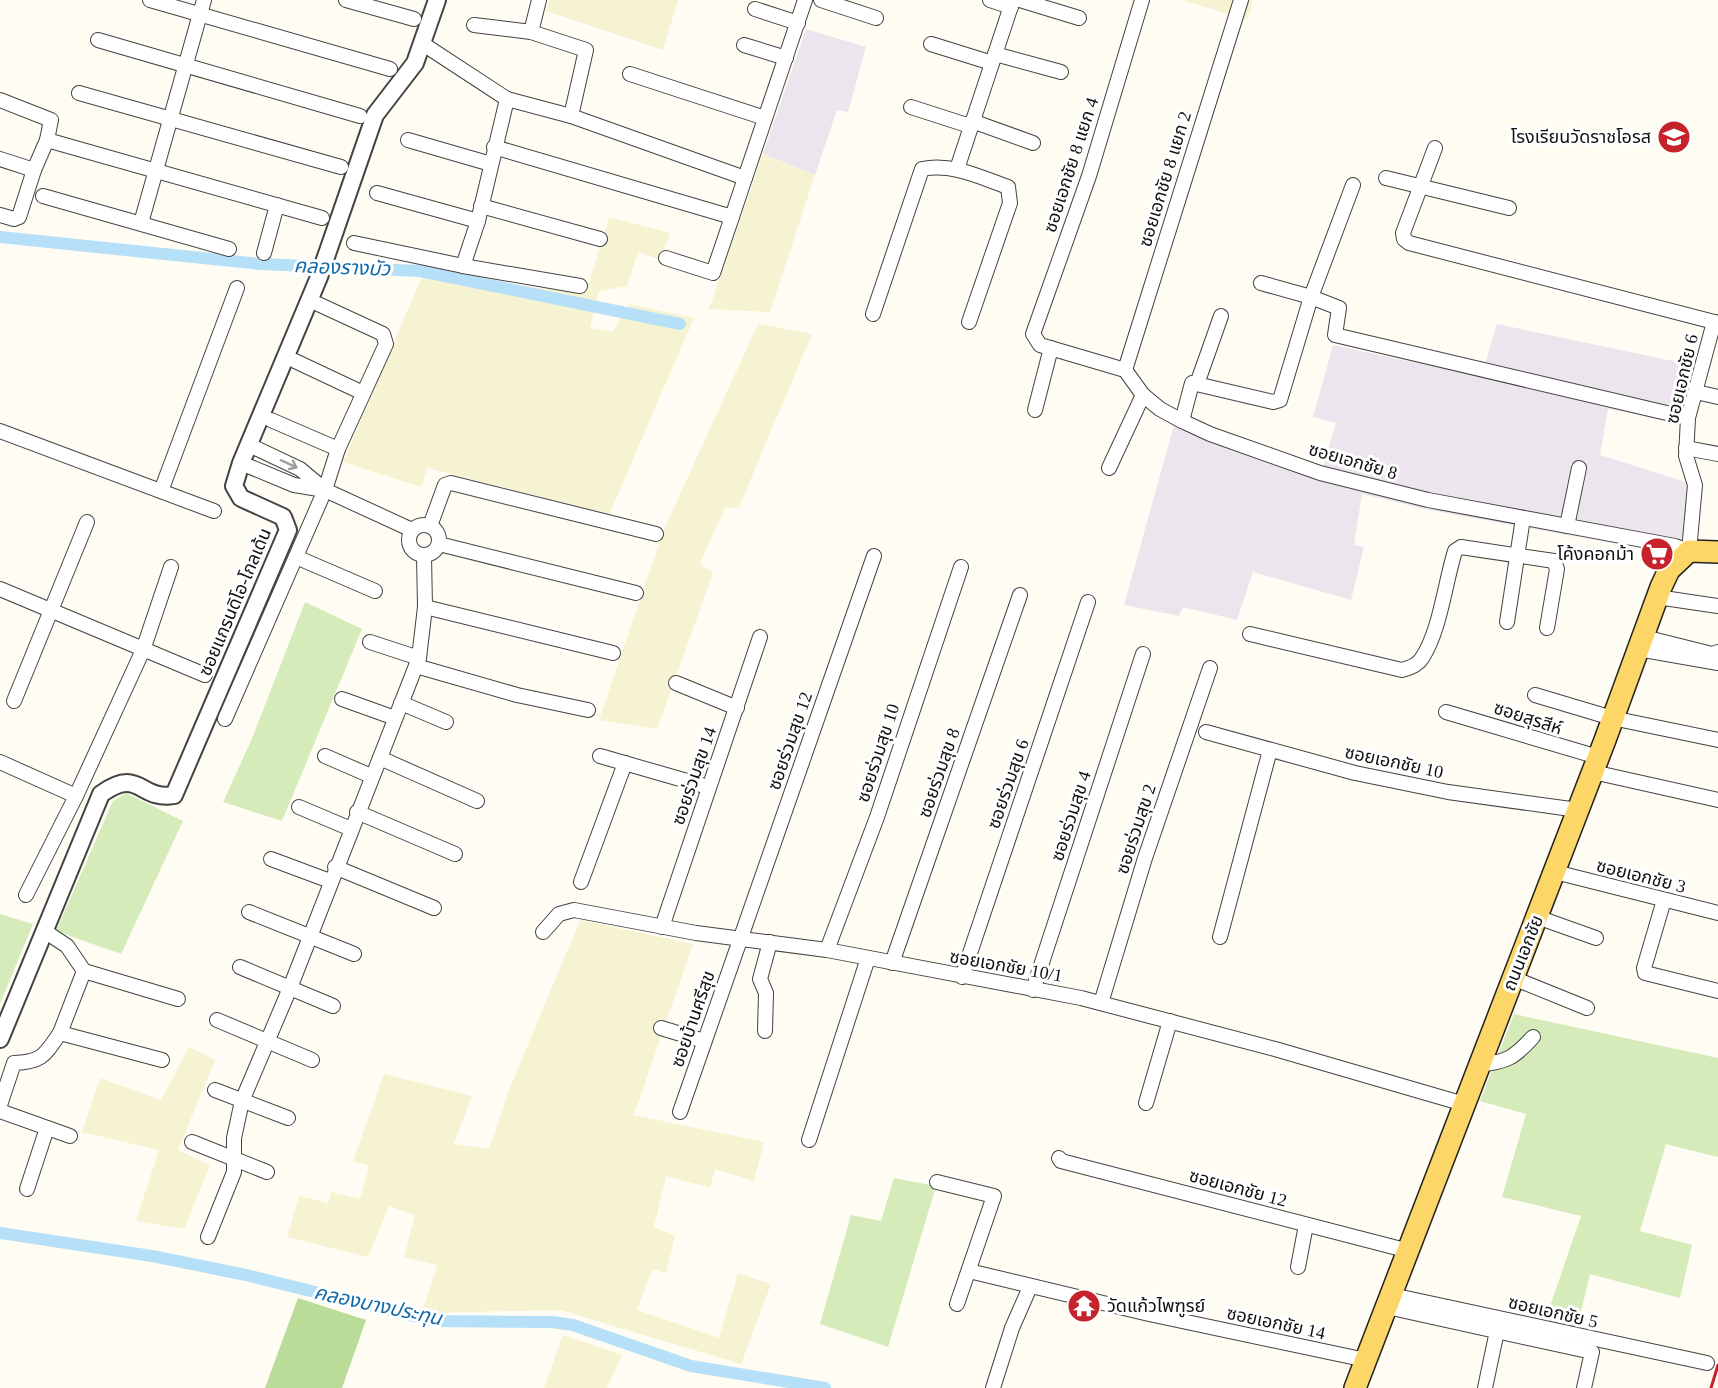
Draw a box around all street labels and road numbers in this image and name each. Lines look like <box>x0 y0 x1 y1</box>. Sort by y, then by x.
street label: ซอยเอกชัย 8 แยก 4 <box>1040 95 1102 235</box>
street label: ซอยเอกชัย 8 แยก 2 <box>1135 109 1195 249</box>
street label: ซอยเอกชัย 6 <box>1662 332 1702 426</box>
street label: ซอยเอกชัย 8 <box>1306 439 1400 483</box>
street label: ซอยแกรนดิโอ-โกลเด้น <box>195 525 275 679</box>
street label: ซอยร่วมสุข 12 <box>764 689 817 793</box>
street label: ซอยสุรสีห์ <box>1491 698 1565 740</box>
street label: ซอยร่วมสุข 10 <box>853 701 904 805</box>
street label: ซอยร่วมสุข 14 <box>668 724 721 828</box>
street label: ซอยร่วมสุข 8 <box>914 726 965 821</box>
street label: ซอยร่วมสุข 6 <box>983 737 1034 832</box>
street label: ซอยเอกชัย 10 <box>1343 742 1445 782</box>
street label: ซอยร่วมสุข 4 <box>1047 769 1096 864</box>
street label: ซอยร่วมสุข 2 <box>1112 782 1161 877</box>
street label: ซอยเอกชัย 3 <box>1594 855 1688 897</box>
street label: ถนนเอกชัย <box>1499 912 1547 994</box>
street label: ซอยเอกชัย 10/1 <box>948 946 1064 986</box>
street label: ซอยบ้านศรีสุข <box>667 968 720 1070</box>
street label: ซอยเอกชัย 12 <box>1187 1165 1289 1211</box>
street label: ซอยเอกชัย 5 <box>1506 1292 1600 1332</box>
street label: ซอยเอกชัย 14 <box>1225 1303 1327 1343</box>

